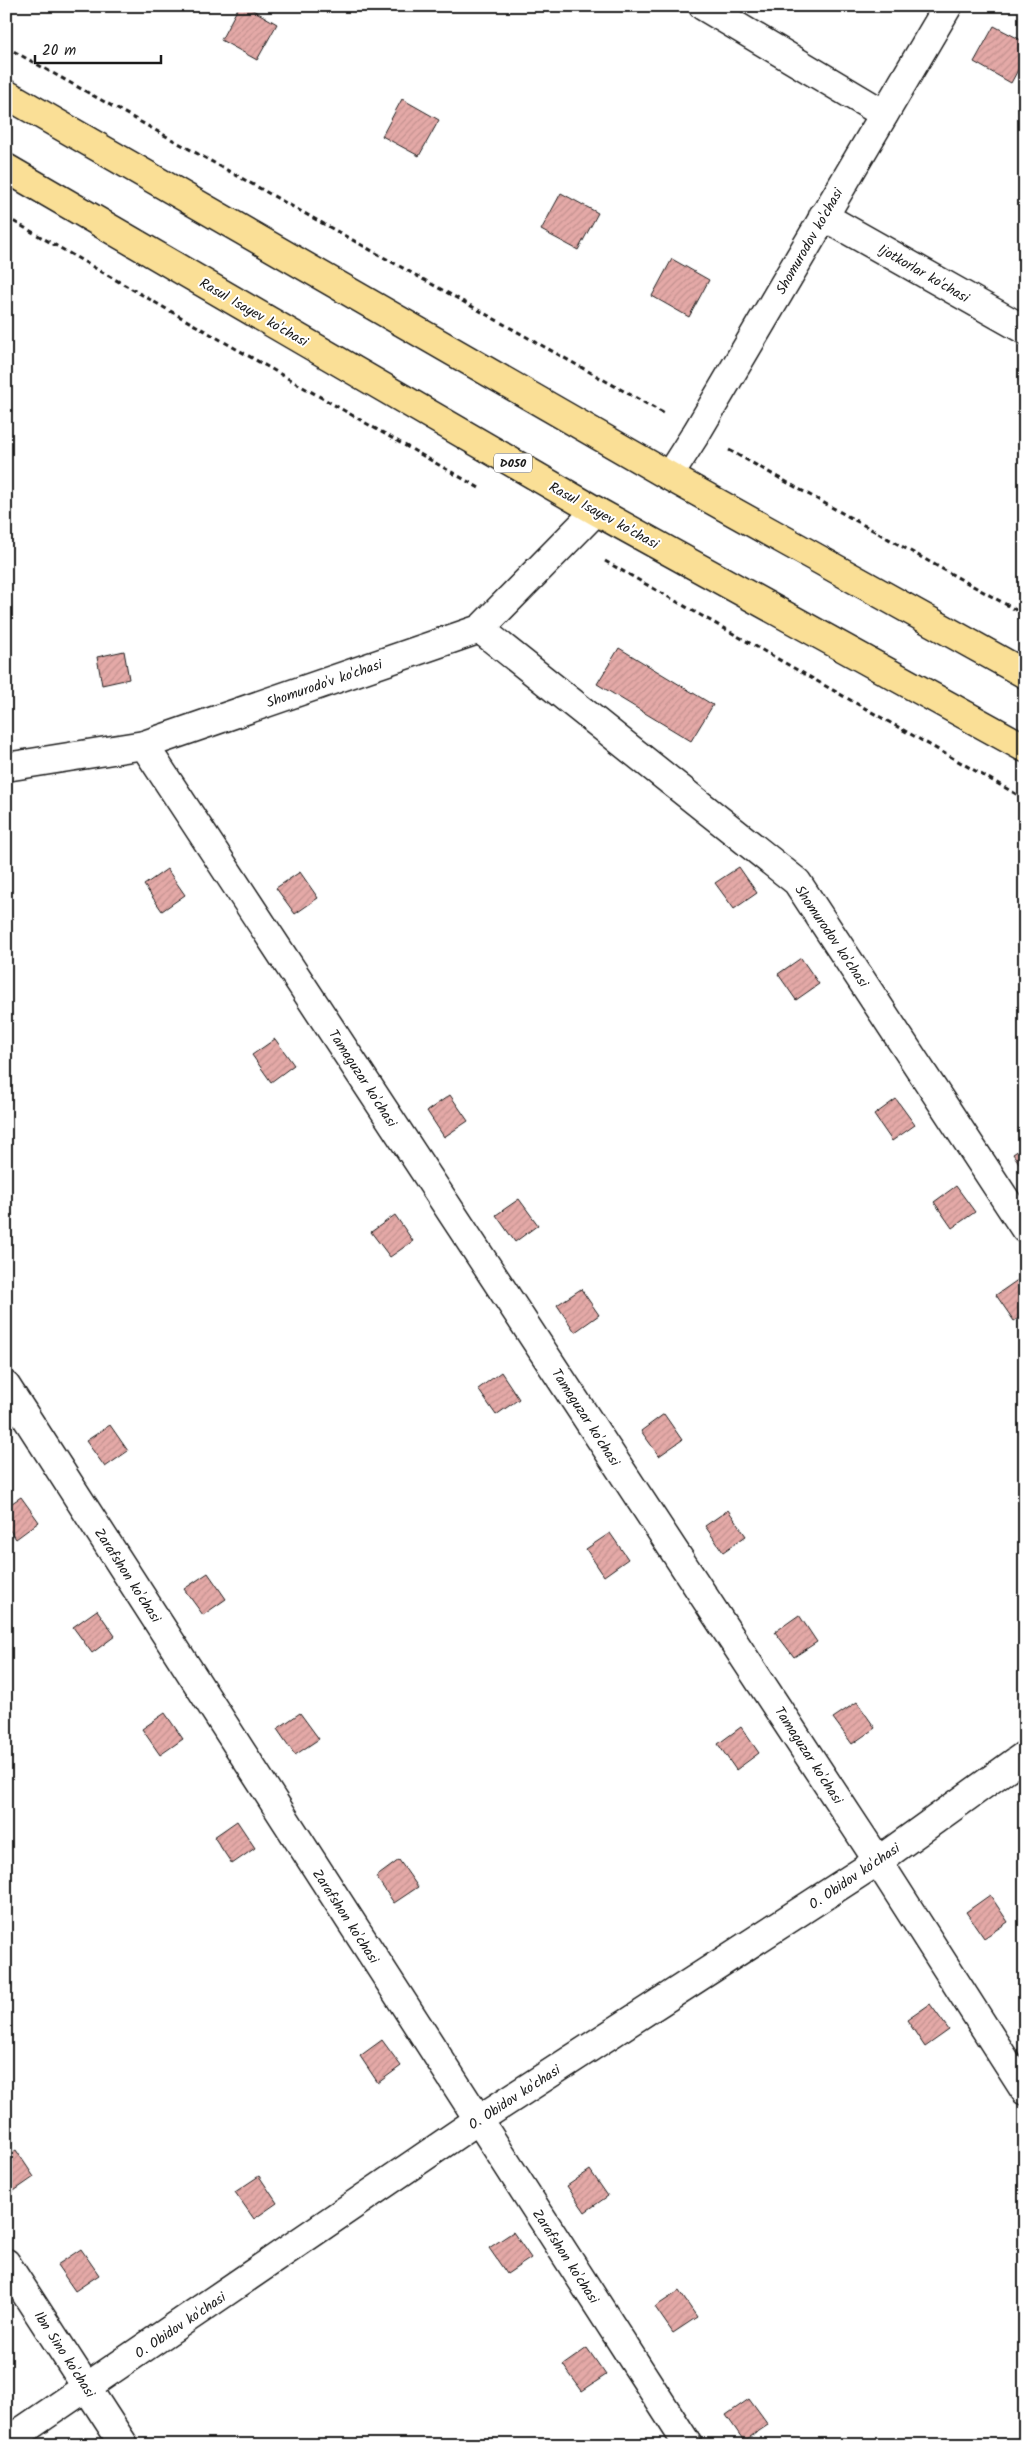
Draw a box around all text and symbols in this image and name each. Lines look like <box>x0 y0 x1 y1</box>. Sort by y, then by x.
scale bar <box>35 32 161 64</box>
text: 20 m <box>42 39 76 63</box>
street label: Shomurodov ko'chasi <box>770 184 850 299</box>
street label: Ijotkorlar ko'chasi <box>874 239 974 309</box>
street label: Rasul Isayev ko'chasi <box>195 273 313 353</box>
road number: D050 <box>494 453 532 472</box>
street label: Rasul Isayev ko'chasi <box>545 477 663 555</box>
street label: Shomurodo'v ko'chasi <box>263 654 386 714</box>
street label: Shomurodov ko'chasi <box>789 881 874 993</box>
street label: Tamaguzar ko'chasi <box>322 1025 402 1132</box>
street label: Tamaguzar ko'chasi <box>545 1364 625 1471</box>
street label: Zarafshon ko'chasi <box>88 1524 166 1628</box>
street label: Tamaguzar ko'chasi <box>768 1702 848 1809</box>
street label: O. Obidov ko'chasi <box>804 1838 905 1916</box>
street label: Zarafshon ko'chasi <box>306 1865 384 1969</box>
street label: O. Obidov ko'chasi <box>464 2059 566 2136</box>
street label: Zarafshon ko'chasi <box>526 2205 604 2309</box>
street label: O. Obidov ko'chasi <box>130 2287 231 2365</box>
street label: Ibn Sino ko'chasi <box>28 2307 101 2403</box>

